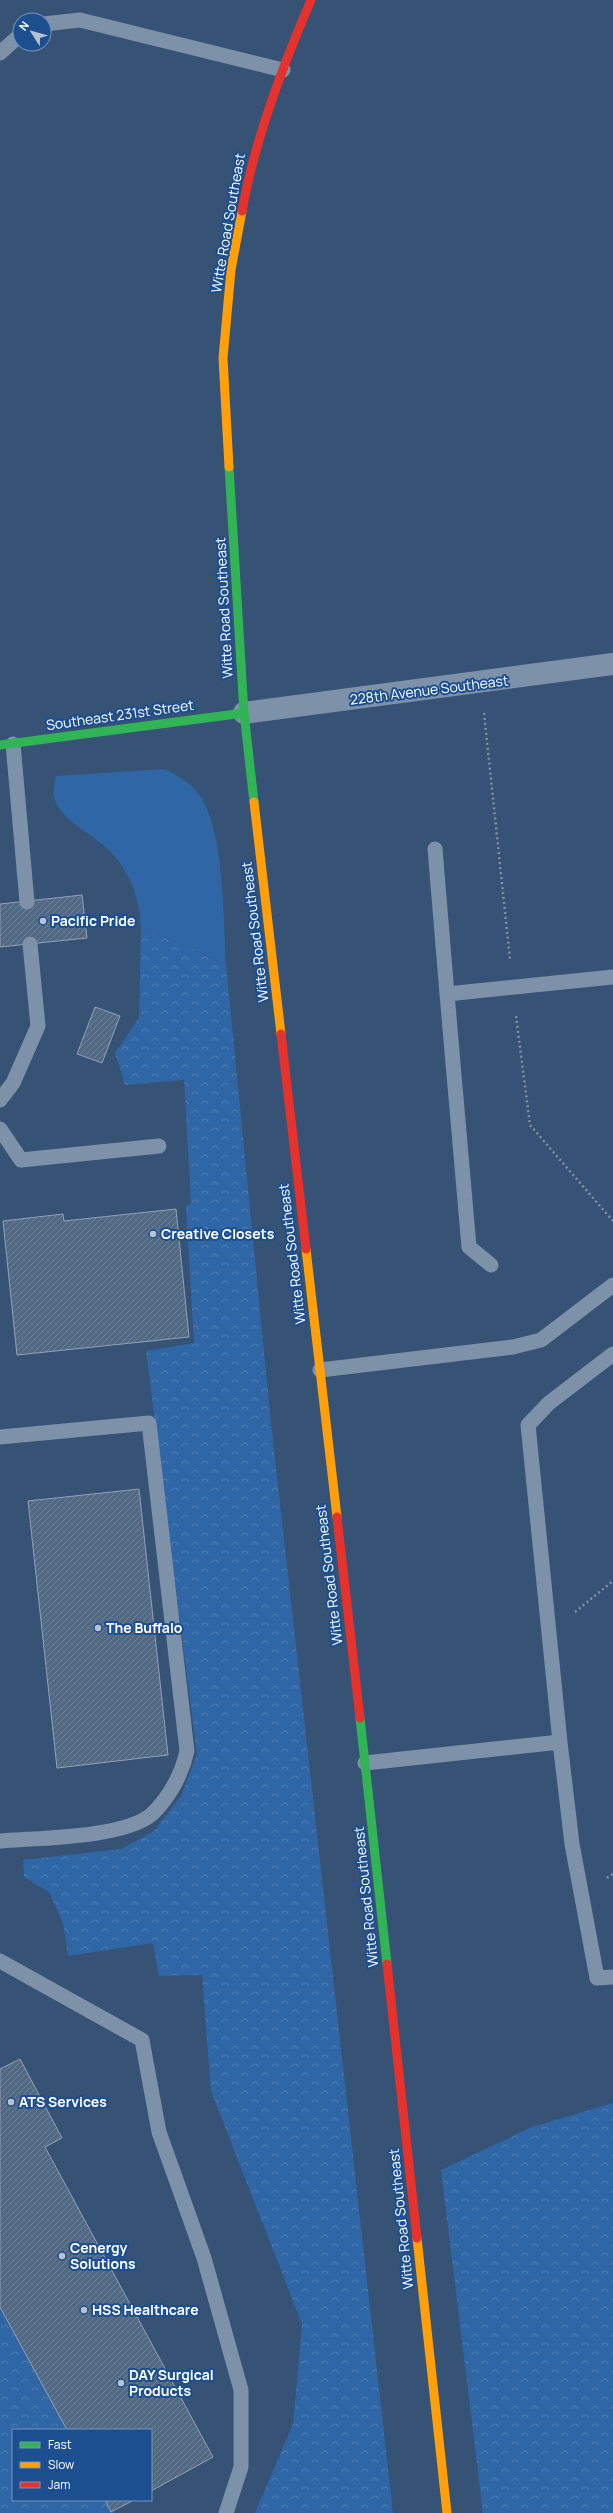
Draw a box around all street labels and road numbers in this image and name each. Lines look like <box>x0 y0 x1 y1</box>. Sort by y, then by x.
street label: Witte Road Southeast <box>206 151 249 294</box>
street label: Witte Road Southeast <box>210 537 237 679</box>
street label: 228th Avenue Southeast <box>349 670 510 709</box>
street label: Southeast 231st Street <box>45 695 195 734</box>
street label: Witte Road Southeast <box>236 860 273 1003</box>
street label: Witte Road Southeast <box>273 1182 310 1325</box>
street label: Witte Road Southeast <box>310 1503 347 1646</box>
street label: Witte Road Southeast <box>349 1825 382 1968</box>
street label: Witte Road Southeast <box>384 2147 417 2290</box>

